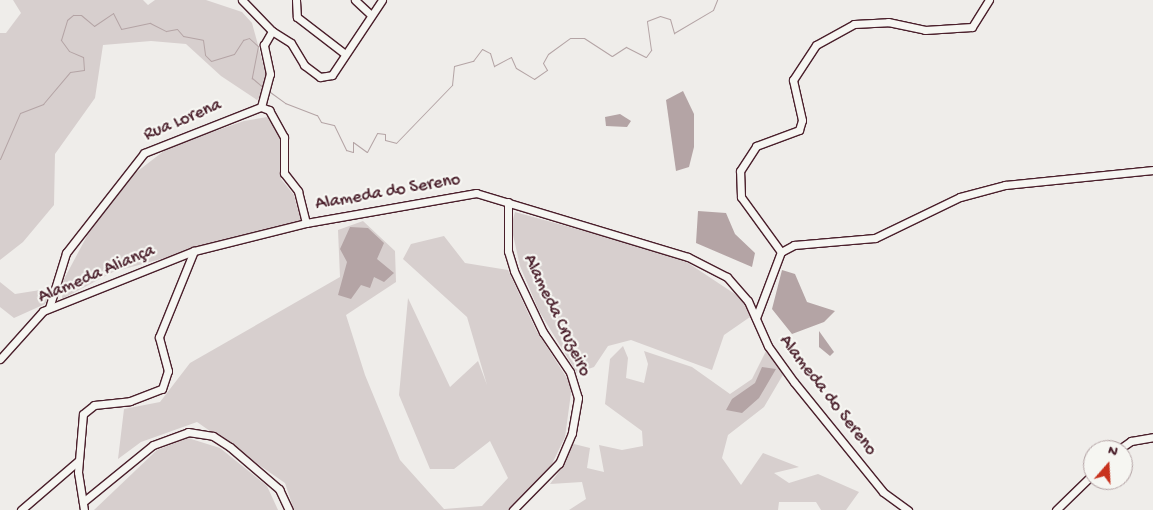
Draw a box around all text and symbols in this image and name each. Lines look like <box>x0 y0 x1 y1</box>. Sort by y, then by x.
street label: Rua Lorena <box>141 95 225 147</box>
street label: Alameda do Sereno <box>314 170 462 216</box>
street label: Alameda Aliança <box>35 241 159 309</box>
street label: Alameda Cruzeiro <box>517 252 595 380</box>
street label: Alameda do Sereno <box>773 332 881 460</box>
north arrow <box>1083 440 1133 490</box>
text: N <box>1106 442 1120 461</box>

